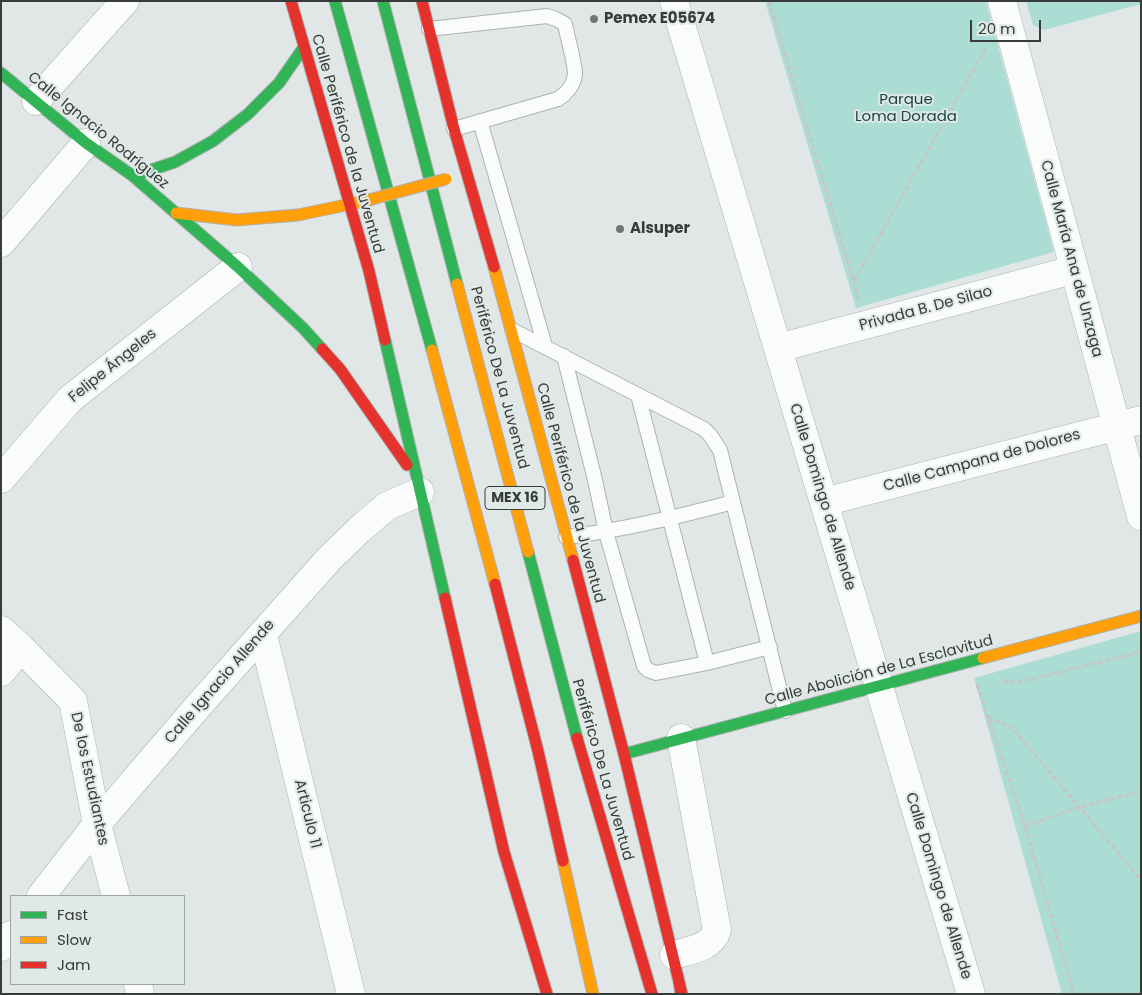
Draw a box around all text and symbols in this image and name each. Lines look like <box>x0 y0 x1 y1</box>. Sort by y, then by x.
place label: Pemex E05674 <box>604 10 715 28</box>
scale bar <box>972 10 1043 42</box>
marker: Pemex E05674 <box>588 13 600 25</box>
text: 20 m <box>978 18 1016 39</box>
street label: Calle Periférico de la Juventud <box>307 32 387 256</box>
street label: Calle Ignacio Rodríguez <box>24 69 172 193</box>
park label: Parque Loma Dorada <box>855 91 957 126</box>
street label: Calle María Ana de Unzaga <box>1036 159 1106 359</box>
place label: Alsuper <box>630 220 690 238</box>
marker: Alsuper <box>614 223 626 235</box>
street label: Privada B. De Silao <box>858 283 994 335</box>
street label: Periférico De La Juventud <box>466 285 532 471</box>
street label: Felipe Ángeles <box>66 325 160 407</box>
street label: Calle Periférico de la Juventud <box>532 381 608 605</box>
street label: Calle Domingo de Allende <box>785 401 859 593</box>
street label: Calle Campana de Dolores <box>882 426 1082 496</box>
road number: MEX 16 <box>485 486 545 509</box>
street label: Calle Ignacio Allende <box>161 616 279 748</box>
street label: Calle Abolición de La Esclavitud <box>763 632 995 710</box>
street label: Periférico De La Juventud <box>567 677 637 863</box>
street label: De los Estudiantes <box>66 711 112 847</box>
street label: Articulo 11 <box>290 778 324 850</box>
street label: Calle Domingo de Allende <box>901 790 975 982</box>
legend <box>10 895 185 985</box>
text: Fast <box>57 904 88 925</box>
text: Slow <box>57 929 91 950</box>
text: Jam <box>57 954 91 975</box>

